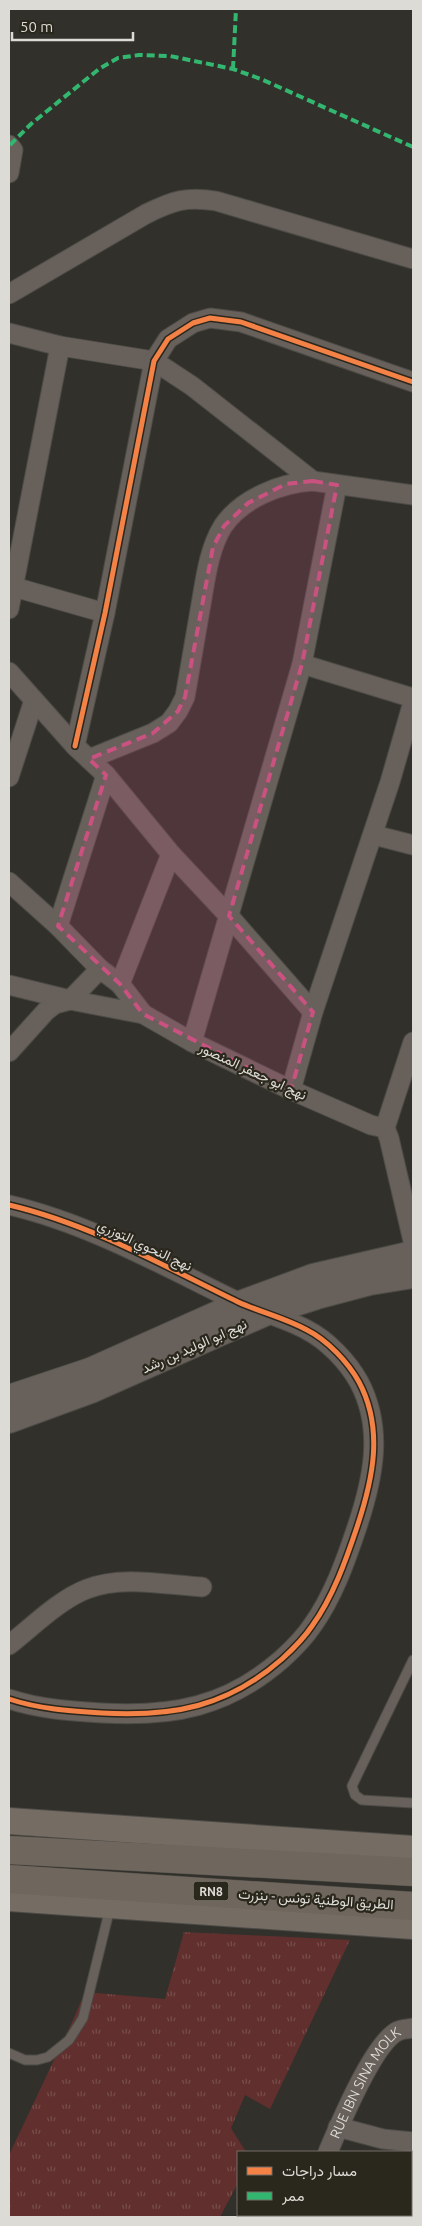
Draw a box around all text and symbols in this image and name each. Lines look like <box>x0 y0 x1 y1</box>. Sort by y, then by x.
scale bar <box>12 10 134 42</box>
text: 50 m <box>20 18 53 35</box>
street label: نهج ابو جعفر المنصور <box>195 1039 309 1106</box>
street label: نهج النحوي التوزري <box>94 1216 195 1278</box>
street label: نهج ابو الوليد بن رشد <box>139 1316 250 1379</box>
road number: RN8 <box>194 1882 228 1900</box>
street label: الطريق الوطنية تونس - بنزرت <box>238 1886 394 1913</box>
street label: RUE IBN SINA MOLK <box>327 2023 404 2141</box>
legend <box>237 2151 412 2216</box>
text: مسار دراجات <box>282 2162 357 2180</box>
text: ممر <box>281 2187 304 2205</box>

